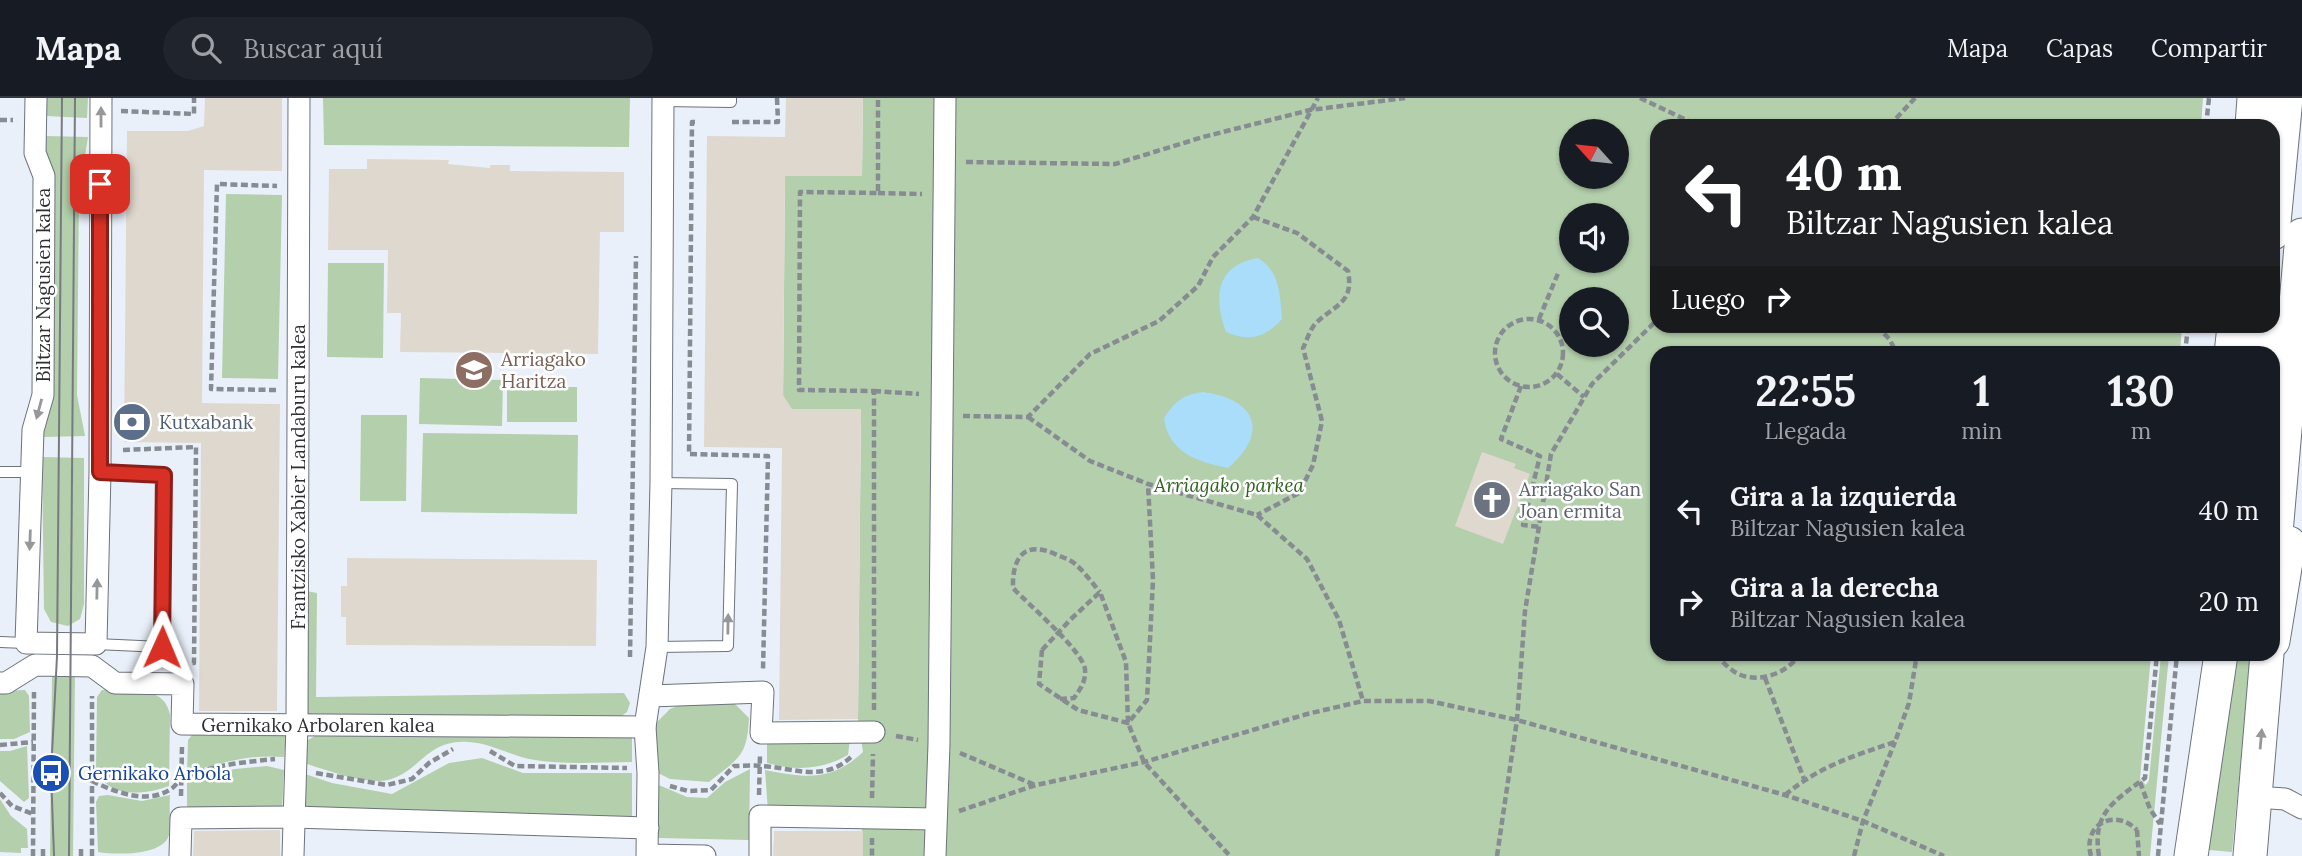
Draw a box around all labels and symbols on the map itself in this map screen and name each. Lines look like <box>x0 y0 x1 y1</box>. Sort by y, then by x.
one-way arrow <box>95 106 106 128</box>
north arrow <box>1559 119 1629 189</box>
pin <box>70 154 130 214</box>
street label: Biltzar Nagusien kalea <box>31 188 55 382</box>
street label: Frantzisko Xabier Landaburu kalea <box>286 324 310 630</box>
place label: Arriagako Haritza <box>500 347 586 393</box>
school or university icon: Arriagako Haritza <box>453 349 495 391</box>
one-way arrow <box>34 399 44 420</box>
bank icon: Kutxabank <box>111 401 153 443</box>
place label: Kutxabank <box>159 410 254 434</box>
park label: Arriagako parkea <box>1153 473 1304 497</box>
place label: Arriagako San Joan ermita <box>1518 477 1641 523</box>
church icon: Arriagako San Joan ermita <box>1471 479 1513 521</box>
one-way arrow <box>25 529 36 551</box>
one-way arrow <box>91 578 103 600</box>
position arrow <box>125 610 199 684</box>
one-way arrow <box>722 613 734 635</box>
street label: Gernikako Arbolaren kalea <box>201 713 435 737</box>
one-way arrow <box>2256 728 2267 750</box>
bus stop icon: Gernikako Arbola <box>30 752 72 794</box>
place label: Gernikako Arbola <box>78 761 231 785</box>

